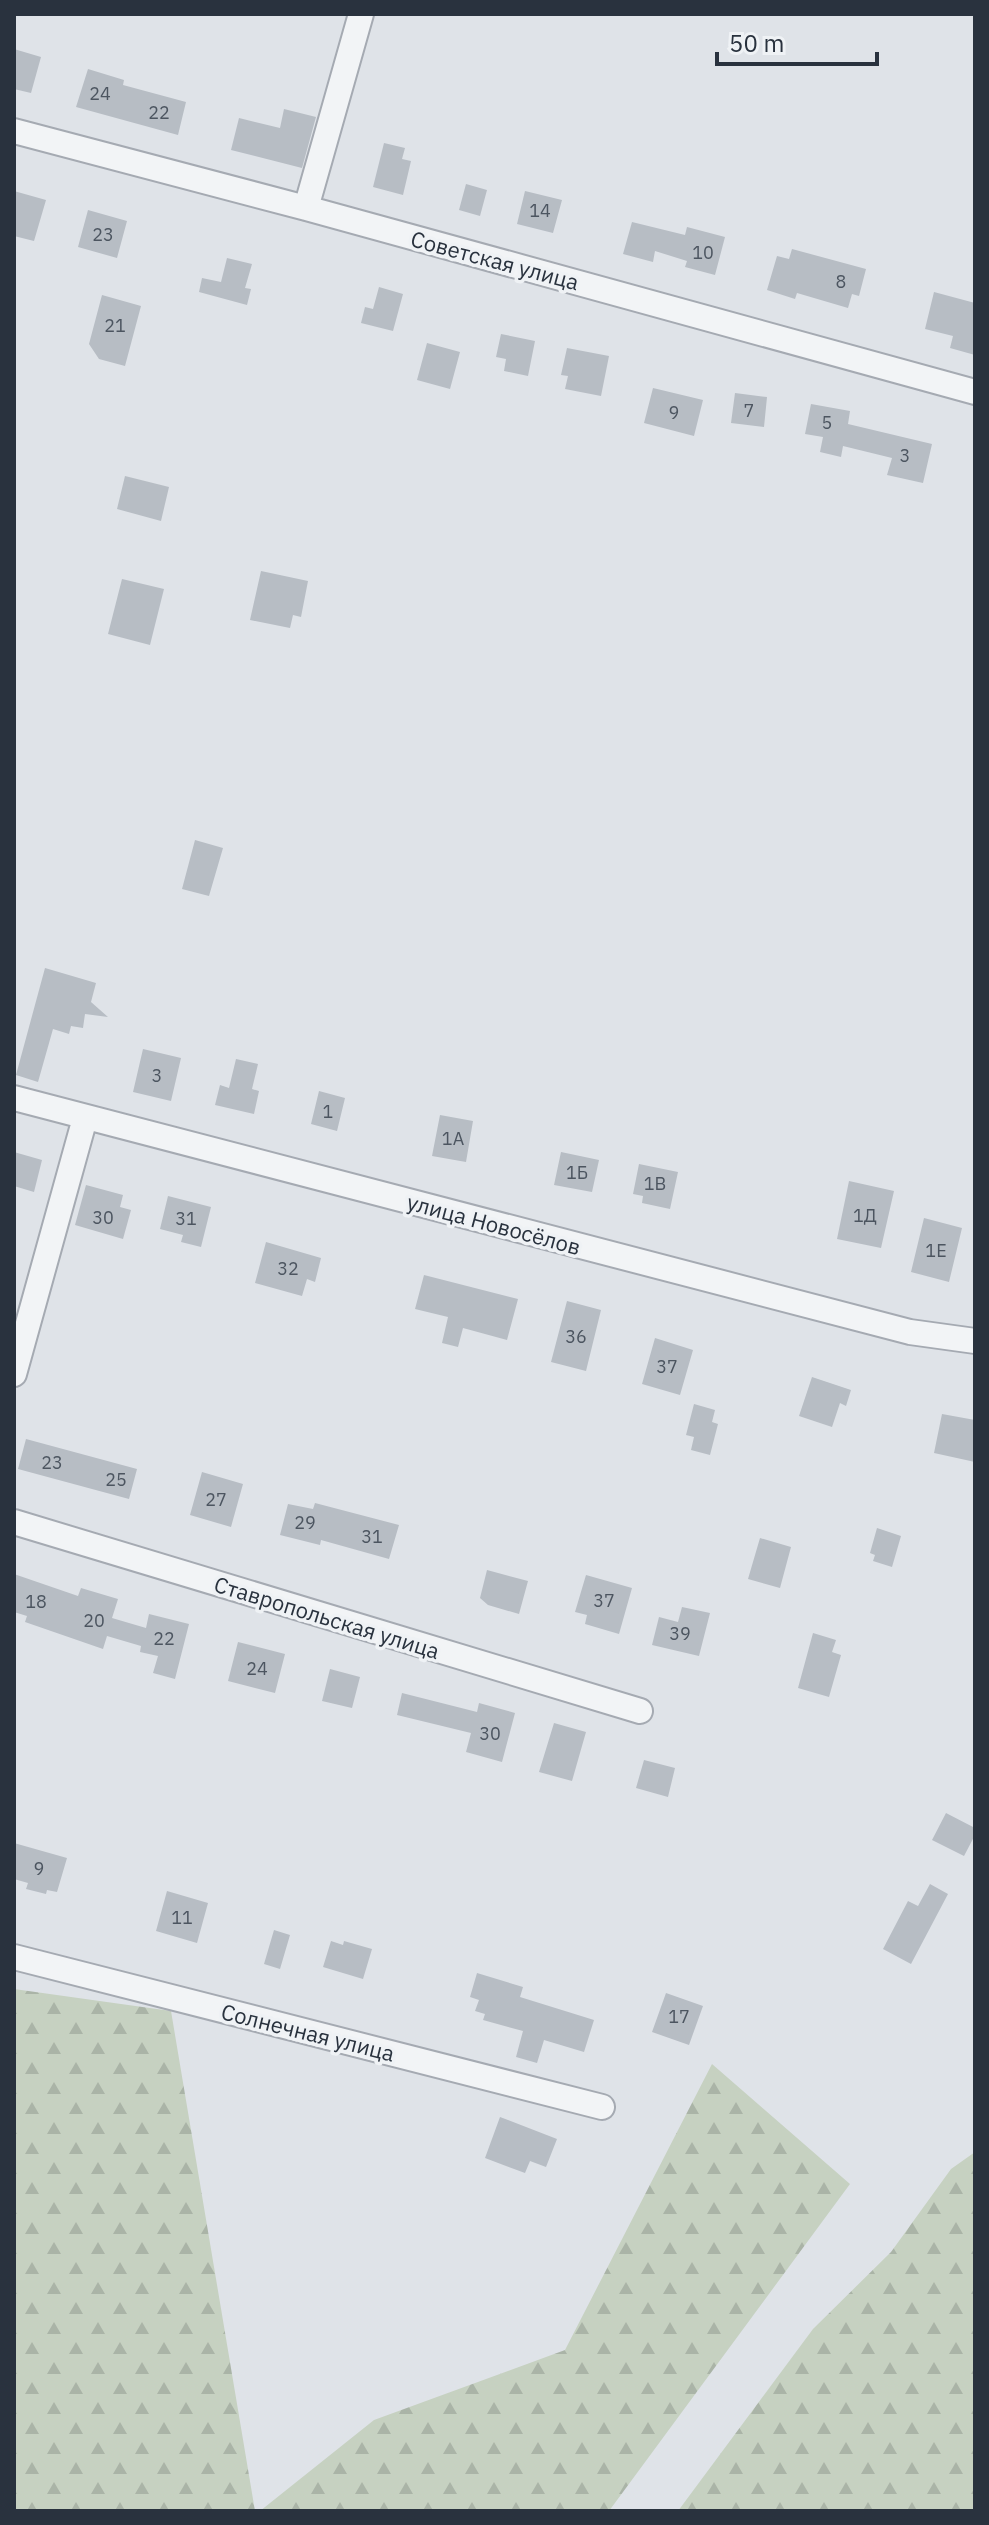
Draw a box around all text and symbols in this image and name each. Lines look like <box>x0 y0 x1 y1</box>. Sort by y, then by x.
scale bar <box>717 16 877 66</box>
text: 50 m <box>729 27 784 59</box>
house number: 24 <box>89 82 111 105</box>
house number: 22 <box>148 101 170 124</box>
house number: 14 <box>529 199 551 222</box>
house number: 23 <box>92 223 114 246</box>
street label: Советская улица <box>408 224 582 296</box>
house number: 10 <box>692 241 714 264</box>
house number: 8 <box>836 270 846 293</box>
house number: 21 <box>104 314 126 337</box>
house number: 7 <box>744 399 754 422</box>
house number: 9 <box>669 401 679 424</box>
house number: 5 <box>822 411 832 434</box>
house number: 3 <box>900 444 910 467</box>
house number: 3 <box>152 1064 162 1087</box>
house number: 1 <box>323 1100 333 1123</box>
house number: 1А <box>442 1127 465 1150</box>
house number: 1Б <box>566 1161 588 1184</box>
house number: 1В <box>644 1172 666 1195</box>
street label: улица Новосёлов <box>404 1187 584 1261</box>
house number: 1Д <box>853 1204 877 1227</box>
house number: 30 <box>92 1206 114 1229</box>
house number: 31 <box>175 1207 197 1230</box>
house number: 1Е <box>925 1239 947 1262</box>
house number: 32 <box>277 1257 299 1280</box>
house number: 36 <box>565 1325 587 1348</box>
house number: 37 <box>656 1355 678 1378</box>
house number: 23 <box>41 1451 63 1474</box>
house number: 25 <box>105 1468 127 1491</box>
house number: 27 <box>205 1488 227 1511</box>
house number: 29 <box>294 1511 316 1534</box>
house number: 31 <box>361 1525 383 1548</box>
street label: Ставропольская улица <box>211 1569 443 1665</box>
house number: 37 <box>593 1589 615 1612</box>
house number: 18 <box>25 1590 47 1613</box>
house number: 20 <box>83 1609 105 1632</box>
house number: 39 <box>669 1622 691 1645</box>
house number: 22 <box>153 1627 175 1650</box>
house number: 24 <box>246 1657 268 1680</box>
house number: 30 <box>479 1722 501 1745</box>
house number: 9 <box>34 1857 44 1880</box>
house number: 11 <box>171 1906 193 1929</box>
street label: Солнечная улица <box>218 1996 398 2068</box>
house number: 17 <box>668 2005 690 2028</box>

